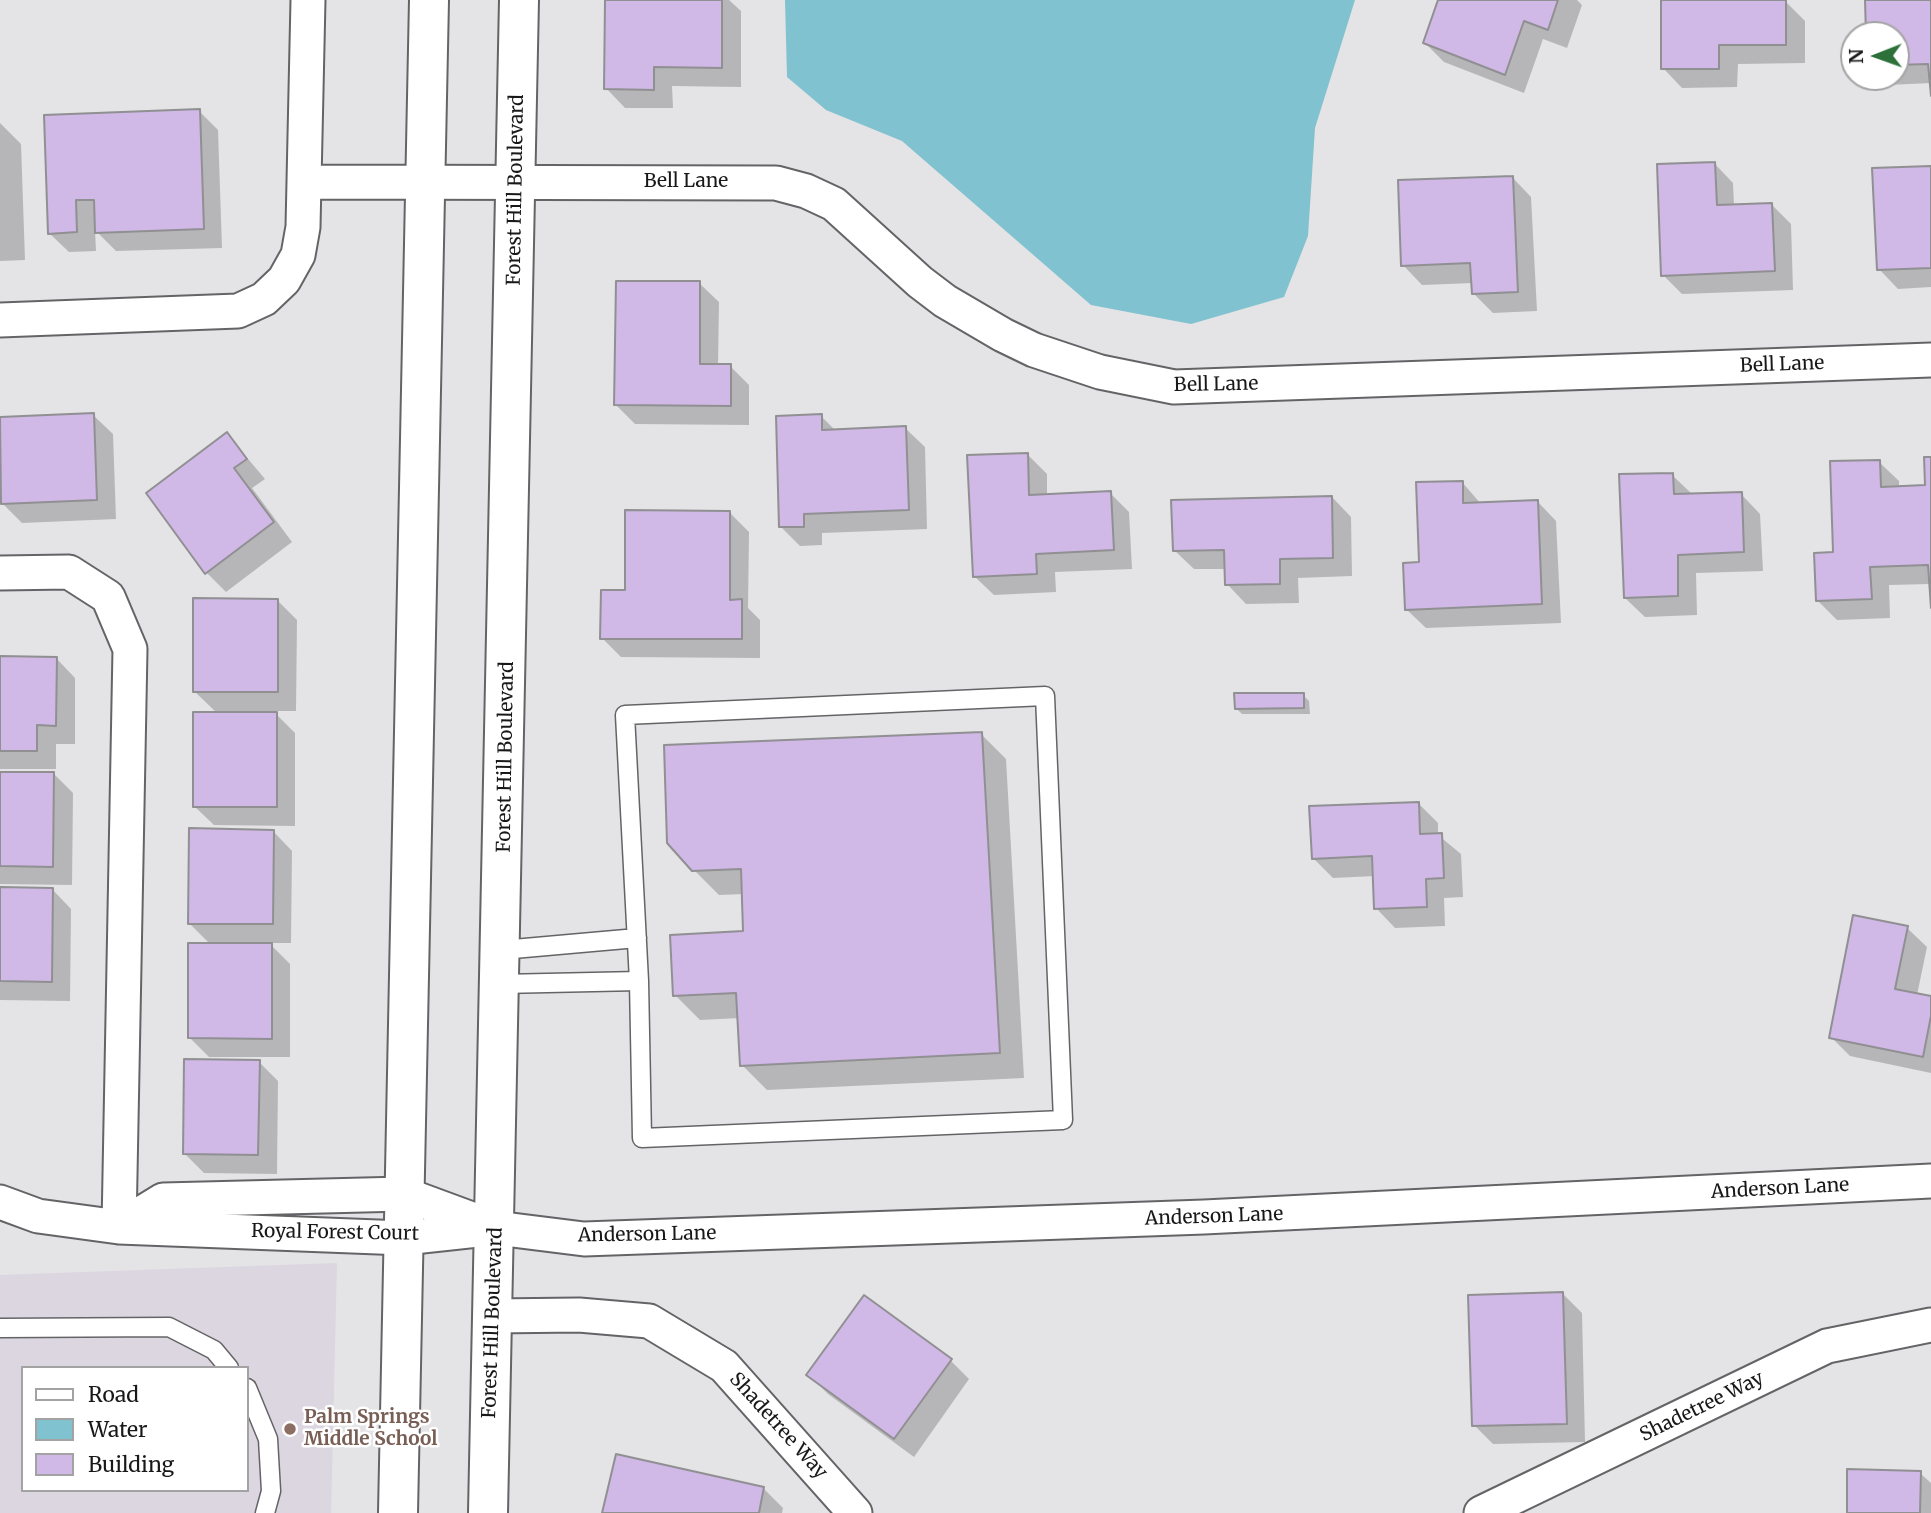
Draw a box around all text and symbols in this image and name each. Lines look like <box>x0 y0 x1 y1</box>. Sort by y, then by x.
north arrow <box>1840 21 1910 91</box>
text: N <box>1844 49 1868 64</box>
street label: Forest Hill Boulevard <box>503 94 529 286</box>
street label: Bell Lane <box>644 171 728 193</box>
street label: Bell Lane <box>1739 352 1825 378</box>
street label: Bell Lane <box>1174 373 1258 397</box>
street label: Forest Hill Boulevard <box>493 661 519 853</box>
street label: Anderson Lane <box>1710 1174 1850 1204</box>
street label: Anderson Lane <box>1144 1203 1284 1231</box>
street label: Royal Forest Court <box>251 1220 419 1246</box>
street label: Anderson Lane <box>578 1222 716 1248</box>
street label: Forest Hill Boulevard <box>478 1227 508 1419</box>
legend <box>21 1366 248 1492</box>
street label: Shadetree Way <box>1636 1367 1768 1447</box>
street label: Shadetree Way <box>724 1368 832 1484</box>
text: Road <box>88 1381 139 1408</box>
place label: Palm Springs Middle School <box>304 1407 437 1451</box>
text: Water <box>88 1416 147 1443</box>
marker: Palm Springs Middle School <box>282 1421 298 1437</box>
text: Building <box>88 1451 174 1478</box>

